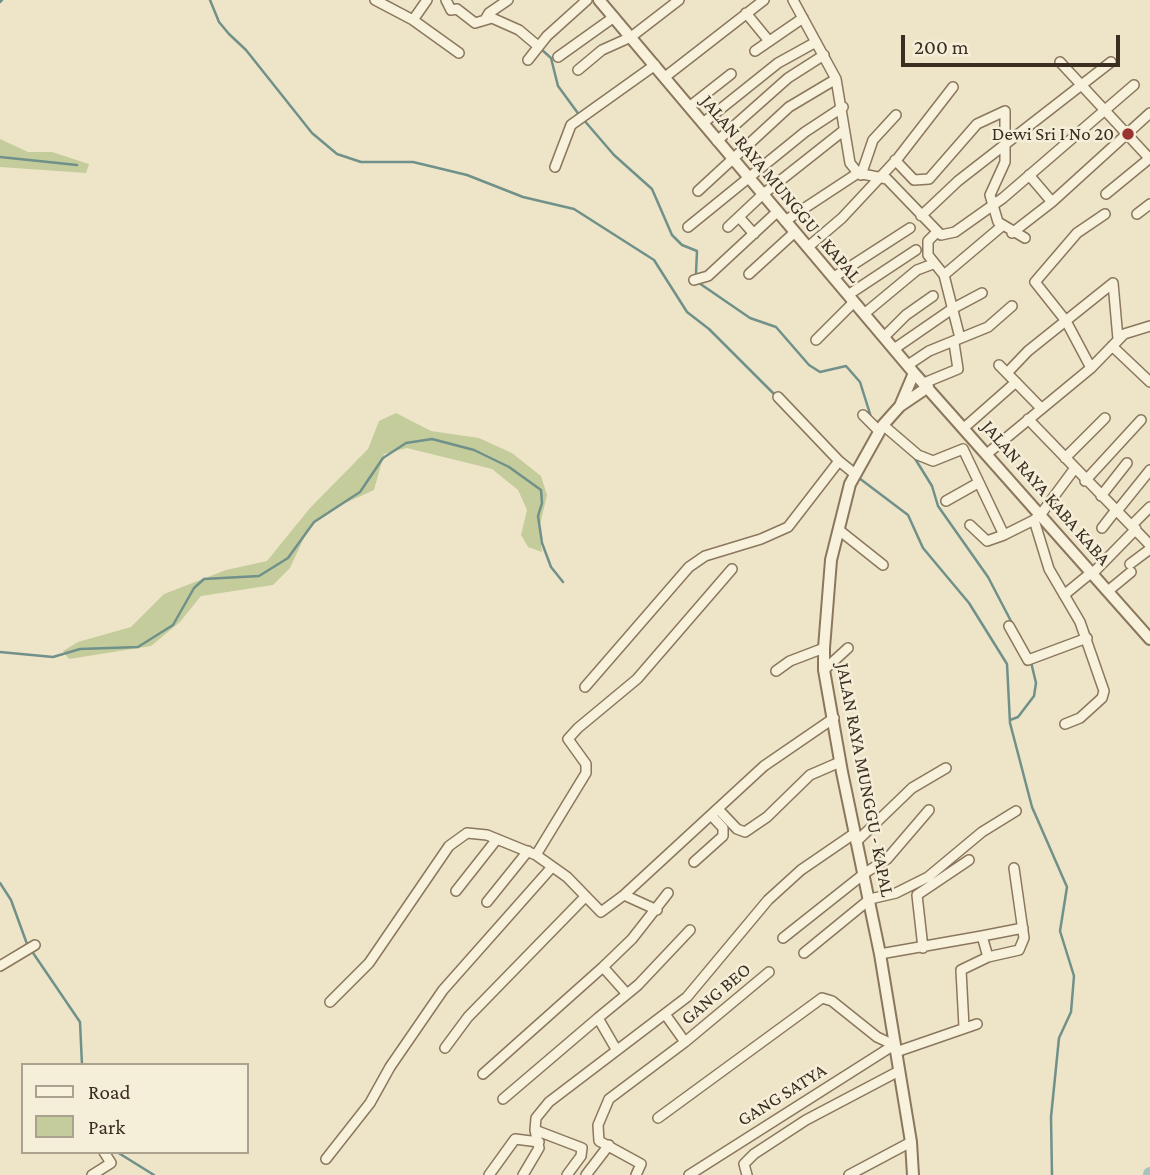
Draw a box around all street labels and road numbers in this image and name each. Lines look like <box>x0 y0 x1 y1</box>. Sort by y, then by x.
street label: JALAN RAYA MUNGGU - KAPAL <box>696 91 866 287</box>
street label: JALAN RAYA KABA KABA <box>977 416 1115 570</box>
street label: JALAN RAYA MUNGGU - KAPAL <box>831 661 899 899</box>
street label: GANG BEO <box>676 958 756 1030</box>
street label: GANG SATYA <box>733 1059 831 1131</box>

